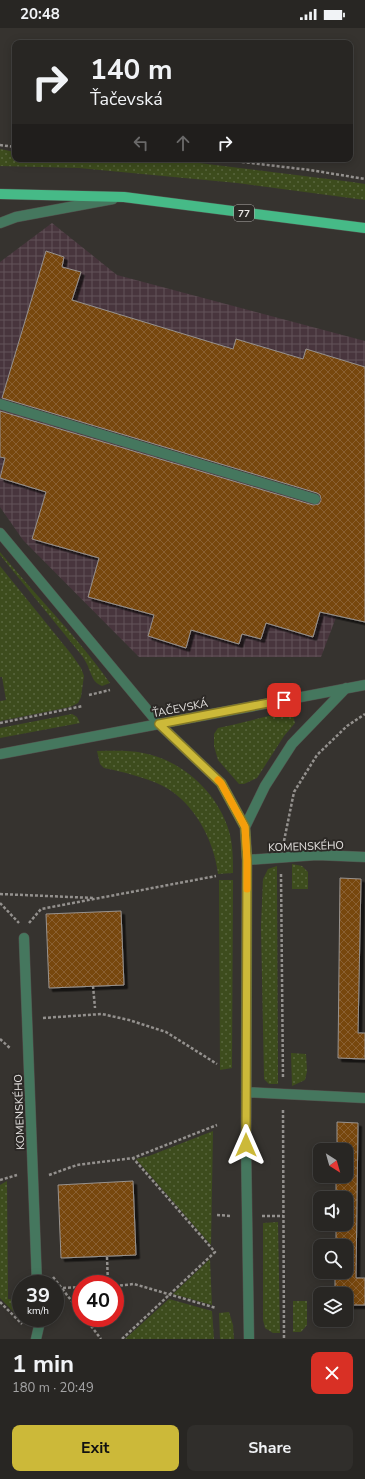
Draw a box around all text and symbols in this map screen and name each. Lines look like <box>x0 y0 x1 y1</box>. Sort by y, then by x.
text: 20:48 <box>20 4 60 24</box>
text: 140 m <box>90 51 173 89</box>
icon: right <box>24 56 76 108</box>
text: Ťačevská <box>90 87 163 111</box>
icon: left <box>130 132 152 154</box>
icon: ahead <box>172 132 194 154</box>
icon: right <box>214 132 236 154</box>
road number: 77 <box>234 205 254 221</box>
pin <box>267 683 301 717</box>
icon: arrive <box>273 689 295 711</box>
street label: ŤAČEVSKÁ <box>151 695 209 721</box>
street label: KOMENSKÉHO <box>268 837 344 855</box>
street label: KOMENSKÉHO <box>10 1074 28 1150</box>
position arrow <box>225 1124 267 1166</box>
north arrow <box>313 1143 353 1183</box>
map controls <box>313 1143 353 1327</box>
button: sound <box>313 1191 353 1231</box>
button: search <box>313 1239 353 1279</box>
speed limit sign: 40 <box>72 1275 124 1327</box>
text: 39 <box>26 1282 50 1309</box>
button: layers <box>313 1287 353 1327</box>
text: km/h <box>27 1304 49 1318</box>
text: 1 min <box>12 1348 74 1380</box>
button: close <box>311 1352 353 1394</box>
text: 180 m · 20:49 <box>12 1379 94 1397</box>
button: Exit <box>12 1425 179 1471</box>
button: Share <box>187 1425 353 1471</box>

